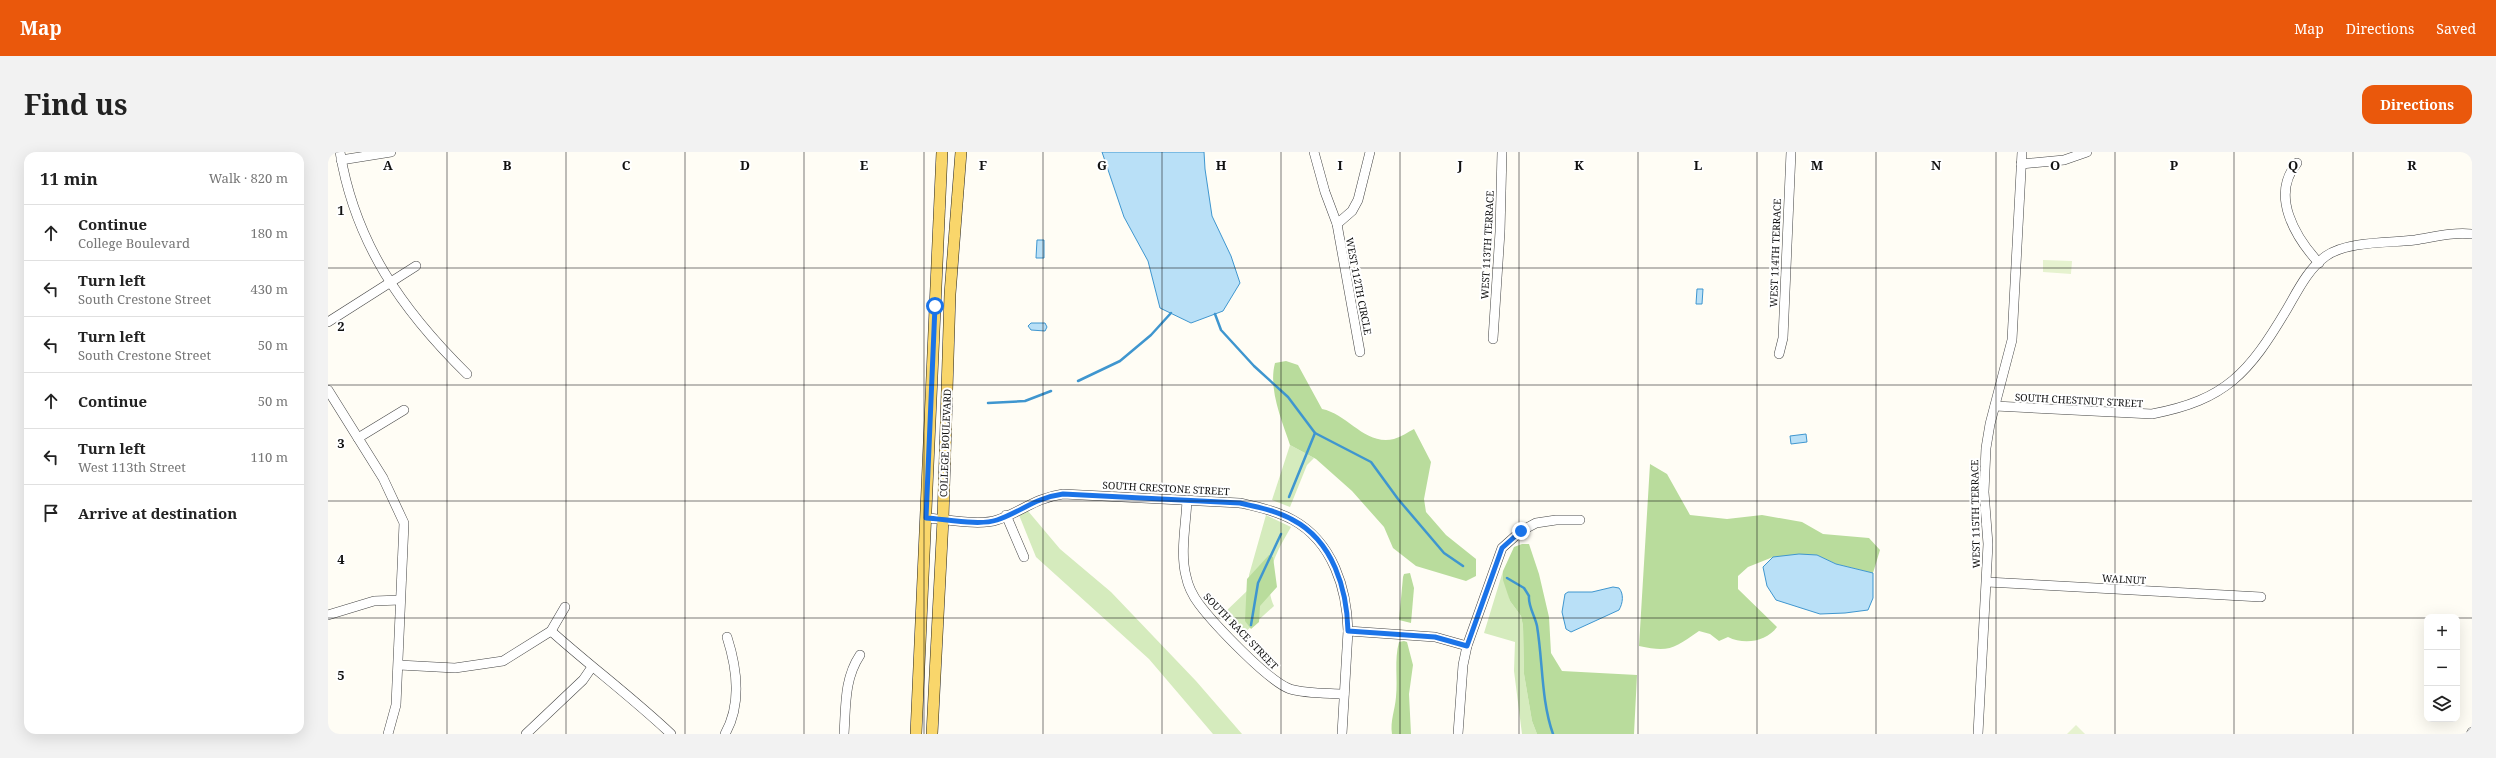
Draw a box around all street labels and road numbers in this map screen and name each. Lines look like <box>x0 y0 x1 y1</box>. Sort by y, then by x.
street label: WEST 113TH TERRACE <box>1477 190 1497 300</box>
street label: WEST 114TH TERRACE <box>1766 198 1784 308</box>
street label: WEST 112TH CIRCLE <box>1343 236 1375 336</box>
street label: COLLEGE BOULEVARD <box>936 389 954 497</box>
street label: SOUTH CHESTNUT STREET <box>2015 390 2143 410</box>
street label: WEST 115TH TERRACE <box>1967 459 1983 569</box>
street label: SOUTH CRESTONE STREET <box>1102 478 1230 498</box>
street label: WALNUT <box>2102 571 2146 587</box>
street label: SOUTH RACE STREET <box>1201 590 1281 672</box>

